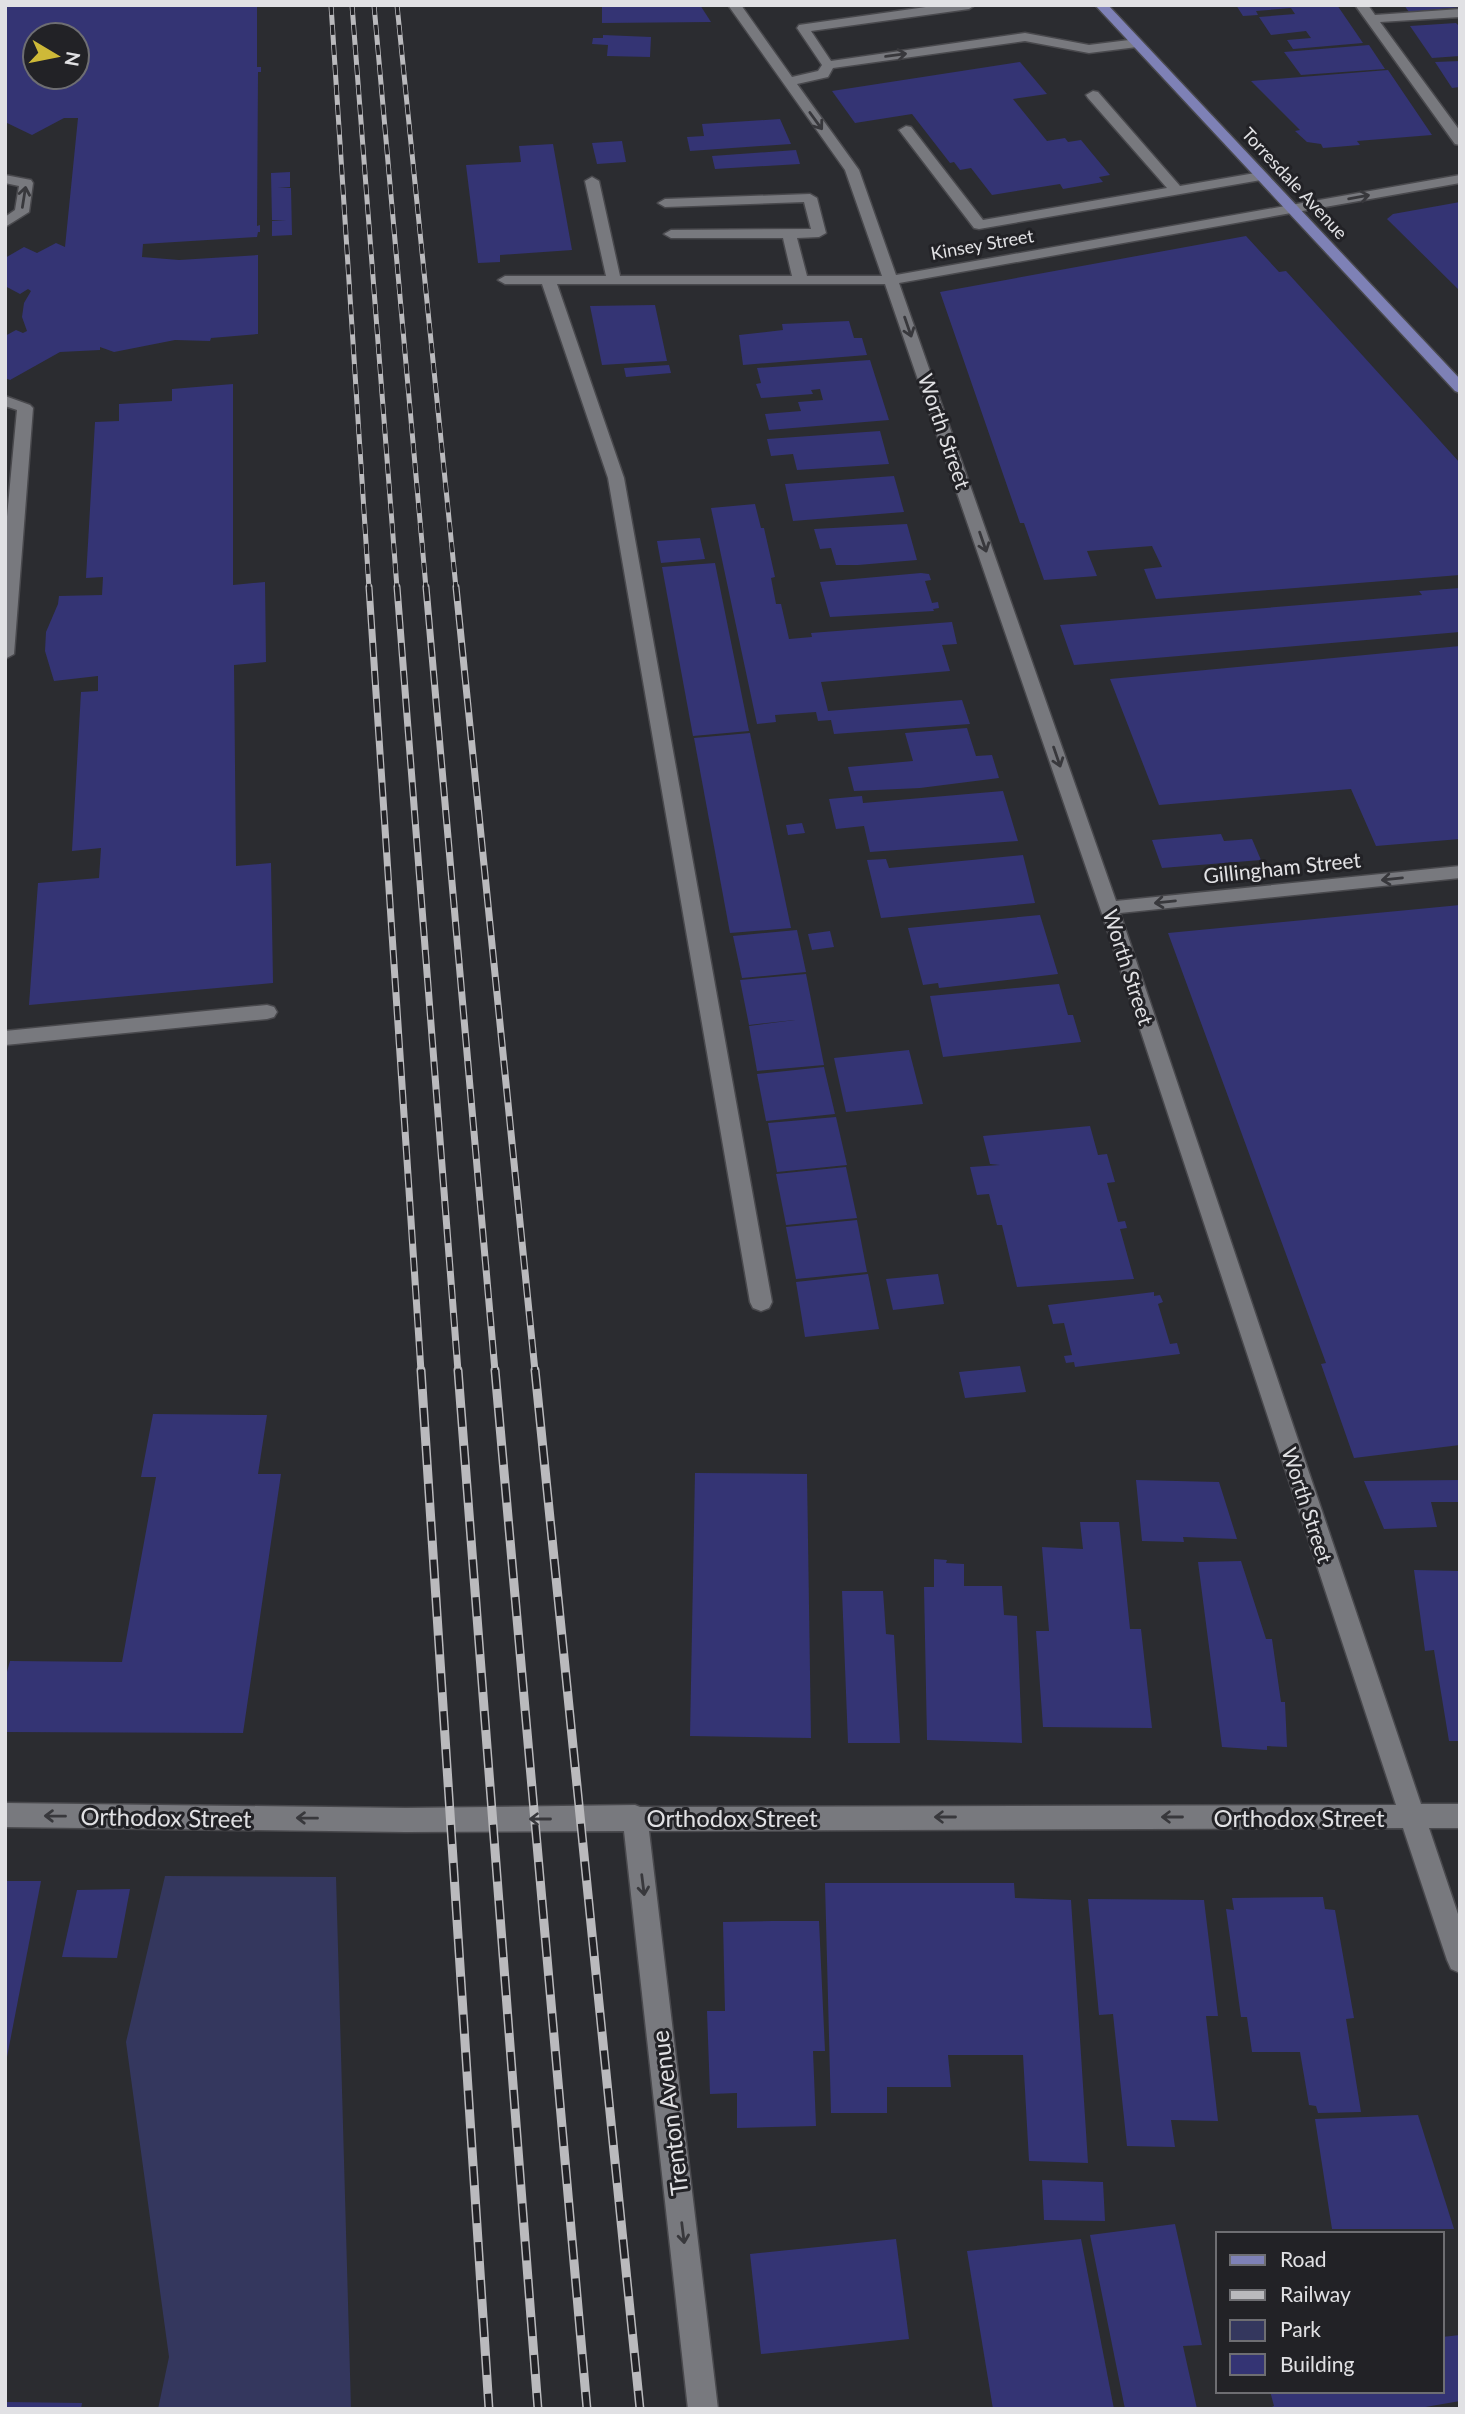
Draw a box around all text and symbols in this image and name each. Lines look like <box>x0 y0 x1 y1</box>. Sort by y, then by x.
north arrow <box>21 21 91 91</box>
one-way arrow <box>884 49 907 62</box>
text: N <box>61 50 86 68</box>
one-way arrow <box>809 111 824 129</box>
street label: Torresdale Avenue <box>1237 122 1353 244</box>
one-way arrow <box>18 186 31 209</box>
one-way arrow <box>1347 189 1370 203</box>
street label: Kinsey Street <box>929 224 1036 264</box>
one-way arrow <box>903 315 915 337</box>
street label: Worth Street <box>914 370 977 492</box>
one-way arrow <box>978 530 990 552</box>
one-way arrow <box>1052 745 1064 767</box>
street label: Gillingham Street <box>1202 846 1362 888</box>
one-way arrow <box>1381 873 1404 886</box>
one-way arrow <box>1155 896 1177 909</box>
street label: Worth Street <box>1099 906 1160 1028</box>
street label: Worth Street <box>1278 1444 1339 1566</box>
street label: Orthodox Street <box>80 1801 252 1833</box>
street label: Orthodox Street <box>646 1803 818 1832</box>
street label: Orthodox Street <box>1213 1803 1385 1832</box>
one-way arrow <box>44 1809 67 1822</box>
one-way arrow <box>934 1810 957 1824</box>
one-way arrow <box>1161 1810 1184 1824</box>
one-way arrow <box>296 1811 319 1825</box>
one-way arrow <box>529 1812 552 1826</box>
one-way arrow <box>637 1873 650 1896</box>
street label: Trenton Avenue <box>644 2029 694 2197</box>
one-way arrow <box>677 2221 690 2244</box>
legend <box>1216 2232 1444 2393</box>
text: Road <box>1280 2246 1327 2271</box>
text: Railway <box>1280 2281 1351 2306</box>
text: Park <box>1280 2316 1321 2341</box>
text: Building <box>1280 2351 1355 2376</box>

